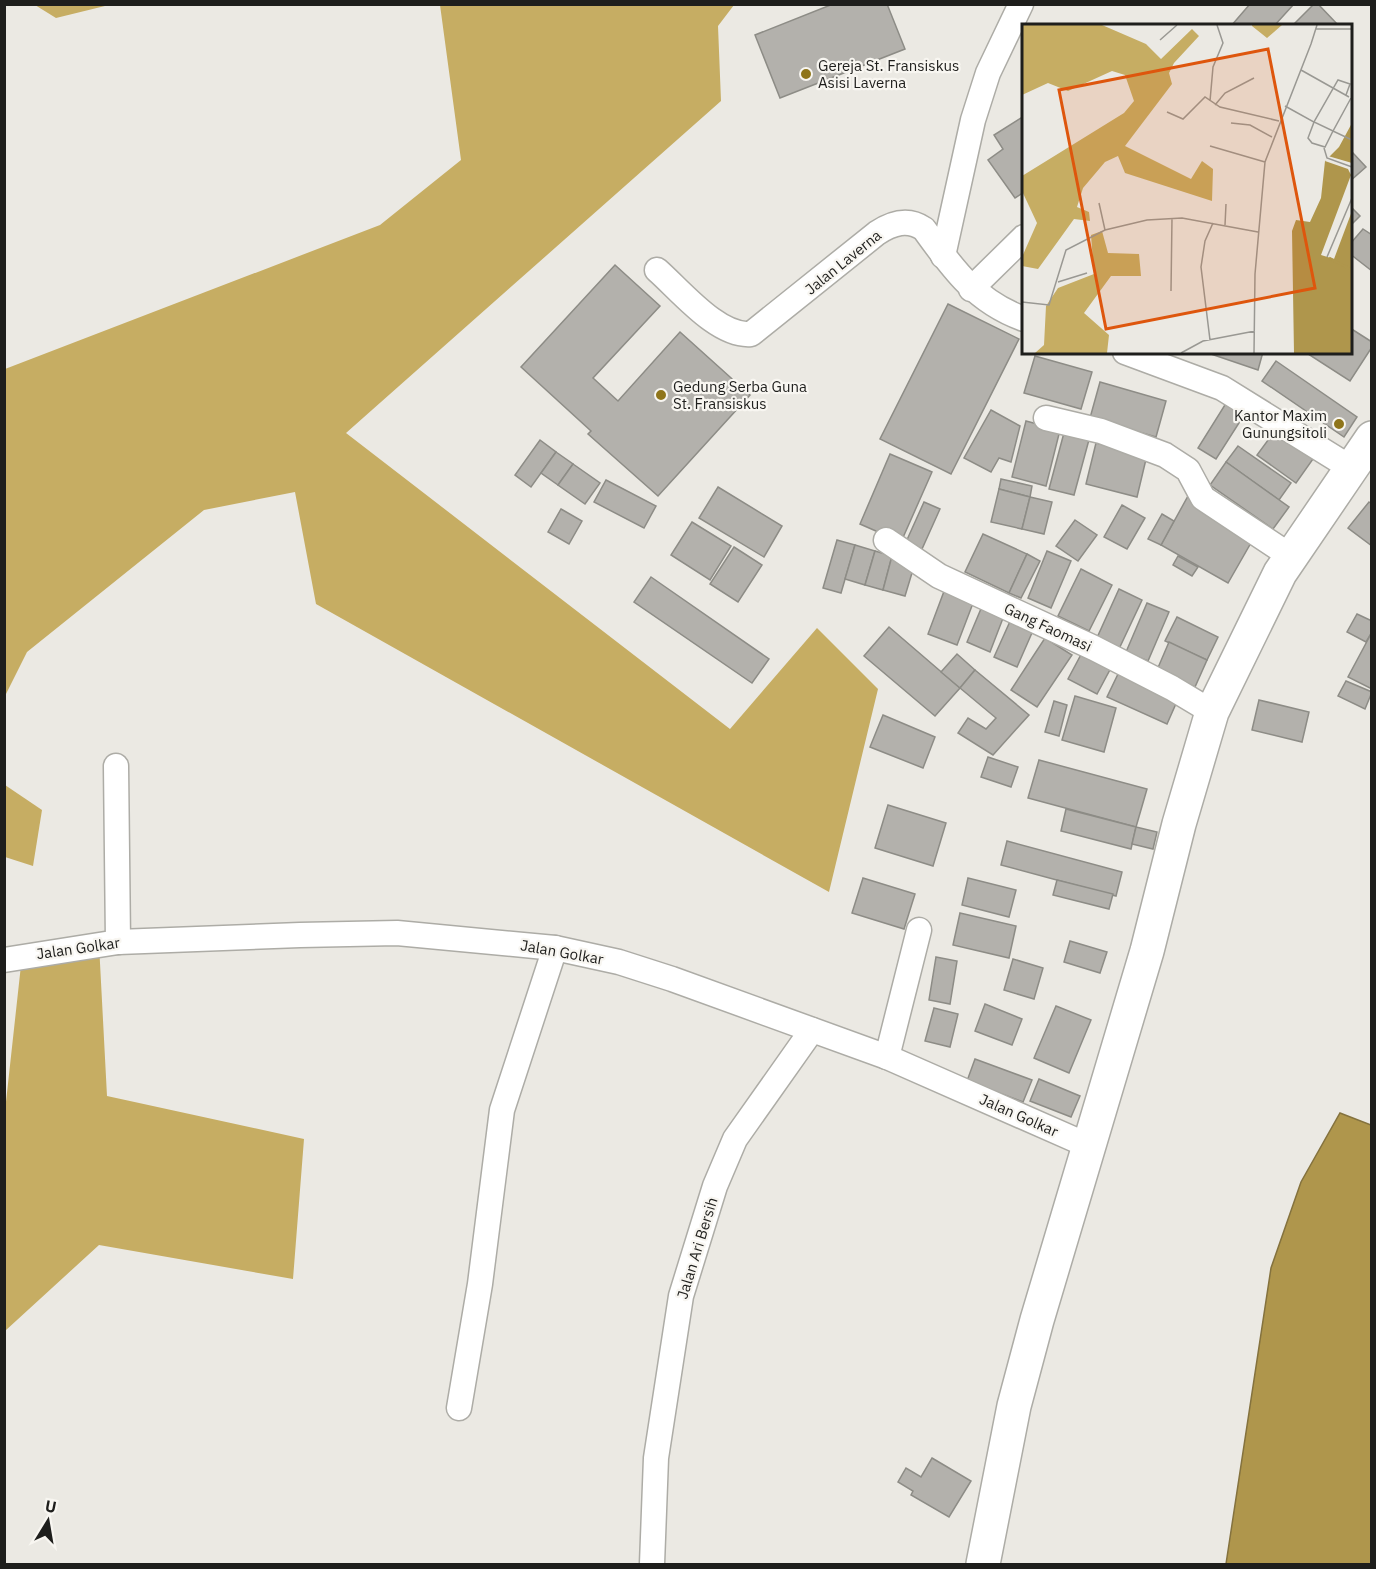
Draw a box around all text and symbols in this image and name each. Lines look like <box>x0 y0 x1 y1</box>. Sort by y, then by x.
inset map <box>1022 24 1352 354</box>
place label: Gereja St. Fransiskus Asisi Laverna <box>818 56 959 92</box>
marker: Gereja St. Fransiskus Asisi Laverna <box>799 67 813 81</box>
street label: Jalan Laverna <box>801 225 885 299</box>
place label: Gedung Serba Guna St. Fransiskus <box>673 377 807 413</box>
marker: Gedung Serba Guna St. Fransiskus <box>654 388 668 402</box>
place label: Kantor Maxim Gunungsitoli <box>1234 406 1327 442</box>
marker: Kantor Maxim Gunungsitoli <box>1332 417 1346 431</box>
street label: Gang Faomasi <box>1001 598 1095 656</box>
street label: Jalan Golkar <box>35 933 121 963</box>
street label: Jalan Golkar <box>519 935 606 969</box>
street label: Jalan Golkar <box>977 1089 1062 1141</box>
street label: Jalan Ari Bersih <box>673 1195 721 1301</box>
north arrow <box>18 1491 78 1551</box>
text: U <box>44 1495 58 1517</box>

